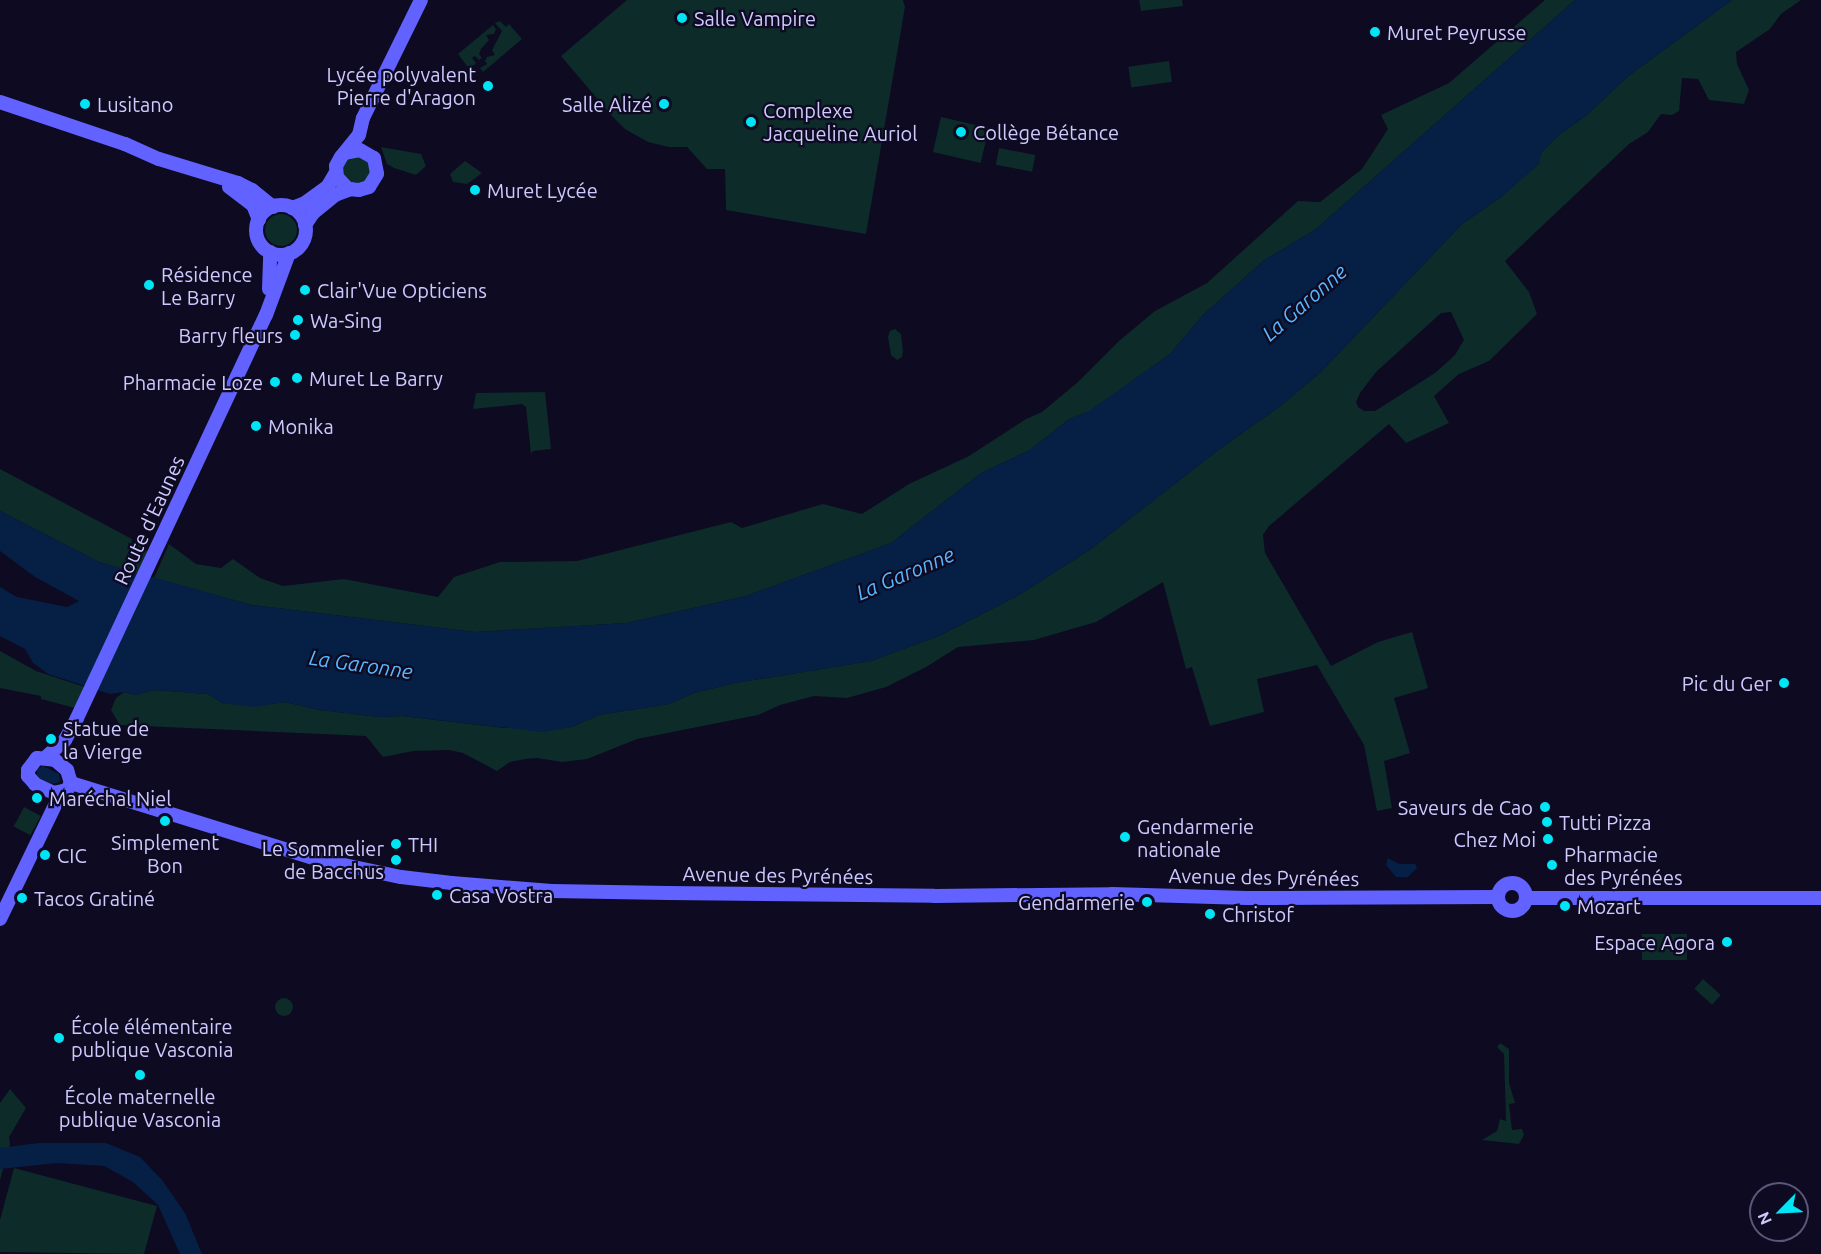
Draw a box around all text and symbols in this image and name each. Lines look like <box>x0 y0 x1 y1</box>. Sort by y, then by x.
place label: Salle Vampire <box>694 6 816 30</box>
marker: Salle Vampire <box>675 11 689 25</box>
place label: Muret Peyrusse <box>1387 20 1526 44</box>
marker: Muret Peyrusse <box>1368 25 1382 39</box>
place label: Lycée polyvalent Pierre d'Aragon <box>326 62 476 109</box>
marker: Lycée polyvalent Pierre d'Aragon <box>481 79 495 93</box>
place label: Lusitano <box>97 92 173 116</box>
place label: Salle Alizé <box>562 92 652 116</box>
marker: Lusitano <box>78 97 92 111</box>
marker: Salle Alizé <box>657 97 671 111</box>
place label: Complexe Jacqueline Auriol <box>763 98 917 145</box>
marker: Complexe Jacqueline Auriol <box>744 115 758 129</box>
place label: Collège Bétance <box>973 120 1119 144</box>
marker: Collège Bétance <box>954 125 968 139</box>
place label: Muret Lycée <box>487 178 598 202</box>
marker: Muret Lycée <box>468 183 482 197</box>
water label: La Garonne <box>1256 258 1352 346</box>
place label: Résidence Le Barry <box>161 262 252 309</box>
marker: Résidence Le Barry <box>142 278 156 292</box>
place label: Clair'Vue Opticiens <box>317 278 487 302</box>
marker: Clair'Vue Opticiens <box>298 283 312 297</box>
place label: Wa-Sing <box>310 308 382 332</box>
marker: Wa-Sing <box>291 313 305 327</box>
place label: Barry fleurs <box>179 323 283 347</box>
marker: Barry fleurs <box>288 328 302 342</box>
place label: Muret Le Barry <box>309 366 443 390</box>
place label: Pharmacie Loze <box>123 370 263 394</box>
marker: Muret Le Barry <box>290 371 304 385</box>
marker: Pharmacie Loze <box>268 375 282 389</box>
place label: Monika <box>268 414 334 438</box>
marker: Monika <box>249 419 263 433</box>
street label: Route d'Eaunes <box>109 452 189 588</box>
water label: La Garonne <box>852 541 958 605</box>
water label: La Garonne <box>308 644 414 684</box>
place label: Pic du Ger <box>1682 671 1772 695</box>
marker: Pic du Ger <box>1777 676 1791 690</box>
place label: Statue de la Vierge <box>63 716 149 763</box>
marker: Statue de la Vierge <box>44 732 58 746</box>
place label: Maréchal Niel <box>49 786 171 810</box>
marker: Maréchal Niel <box>30 791 44 805</box>
place label: Saveurs de Cao <box>1398 795 1533 819</box>
marker: Saveurs de Cao <box>1538 800 1552 814</box>
place label: Tutti Pizza <box>1559 810 1652 834</box>
marker: Simplement Bon <box>158 814 172 828</box>
place label: Gendarmerie nationale <box>1137 814 1254 861</box>
marker: Tutti Pizza <box>1540 815 1554 829</box>
place label: Chez Moi <box>1454 827 1536 851</box>
marker: Gendarmerie nationale <box>1118 830 1132 844</box>
place label: Simplement Bon <box>111 831 219 878</box>
place label: THI <box>408 832 438 856</box>
marker: Chez Moi <box>1541 832 1555 846</box>
place label: Le Sommelier de Bacchus <box>262 837 384 884</box>
marker: THI <box>389 837 403 851</box>
place label: Pharmacie des Pyrénées <box>1564 842 1683 889</box>
place label: CIC <box>57 843 87 867</box>
marker: CIC <box>38 848 52 862</box>
marker: Le Sommelier de Bacchus <box>389 853 403 867</box>
marker: Pharmacie des Pyrénées <box>1545 858 1559 872</box>
street label: Avenue des Pyrénées <box>683 861 873 889</box>
street label: Avenue des Pyrénées <box>1169 863 1359 891</box>
place label: Casa Vostra <box>449 883 553 907</box>
place label: Tacos Gratiné <box>34 886 155 910</box>
marker: Casa Vostra <box>430 888 444 902</box>
place label: Gendarmerie <box>1018 890 1135 914</box>
marker: Tacos Gratiné <box>15 891 29 905</box>
place label: Mozart <box>1577 894 1641 918</box>
marker: Gendarmerie <box>1140 895 1154 909</box>
marker: Mozart <box>1558 899 1572 913</box>
place label: Christof <box>1222 902 1294 926</box>
marker: Christof <box>1203 907 1217 921</box>
place label: Espace Agora <box>1594 930 1715 954</box>
marker: Espace Agora <box>1720 935 1734 949</box>
place label: École élémentaire publique Vasconia <box>71 1014 233 1061</box>
marker: École élémentaire publique Vasconia <box>52 1031 66 1045</box>
marker: École maternelle publique Vasconia <box>133 1068 147 1082</box>
place label: École maternelle publique Vasconia <box>59 1084 221 1131</box>
north arrow <box>1749 1182 1809 1242</box>
text: N <box>1754 1209 1775 1228</box>

